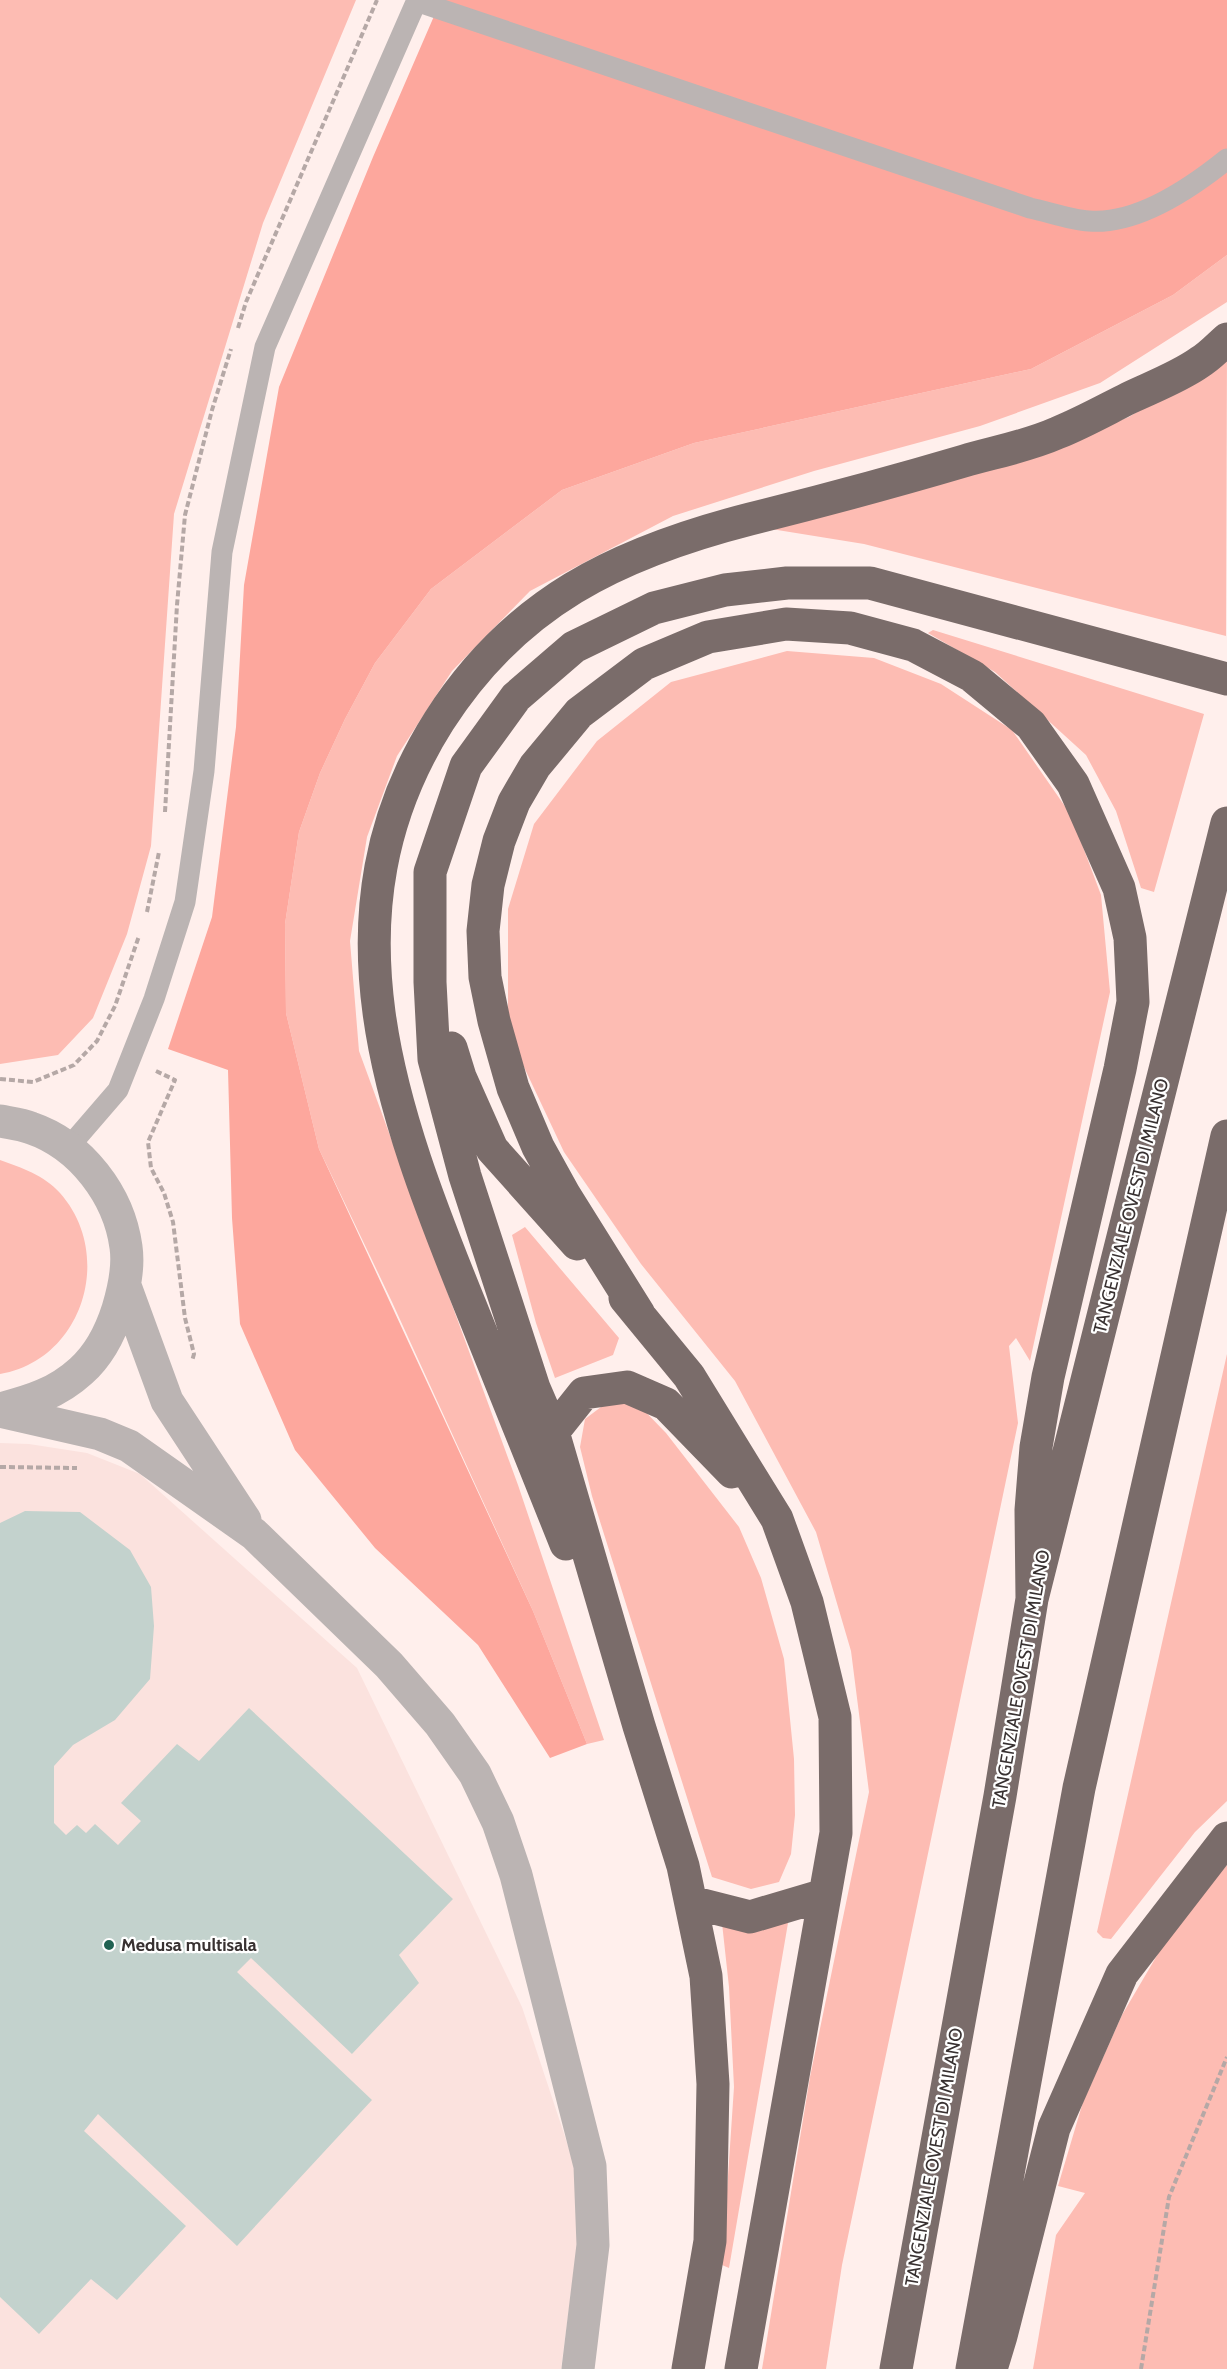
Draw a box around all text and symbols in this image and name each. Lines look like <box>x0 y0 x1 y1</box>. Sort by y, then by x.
street label: TANGENZIALE OVEST DI MILANO <box>1089 1076 1173 1336</box>
street label: TANGENZIALE OVEST DI MILANO <box>987 1548 1055 1810</box>
place label: Medusa multisala <box>121 1934 257 1956</box>
marker: Medusa multisala <box>102 1938 116 1952</box>
street label: TANGENZIALE OVEST DI MILANO <box>900 2026 968 2288</box>

